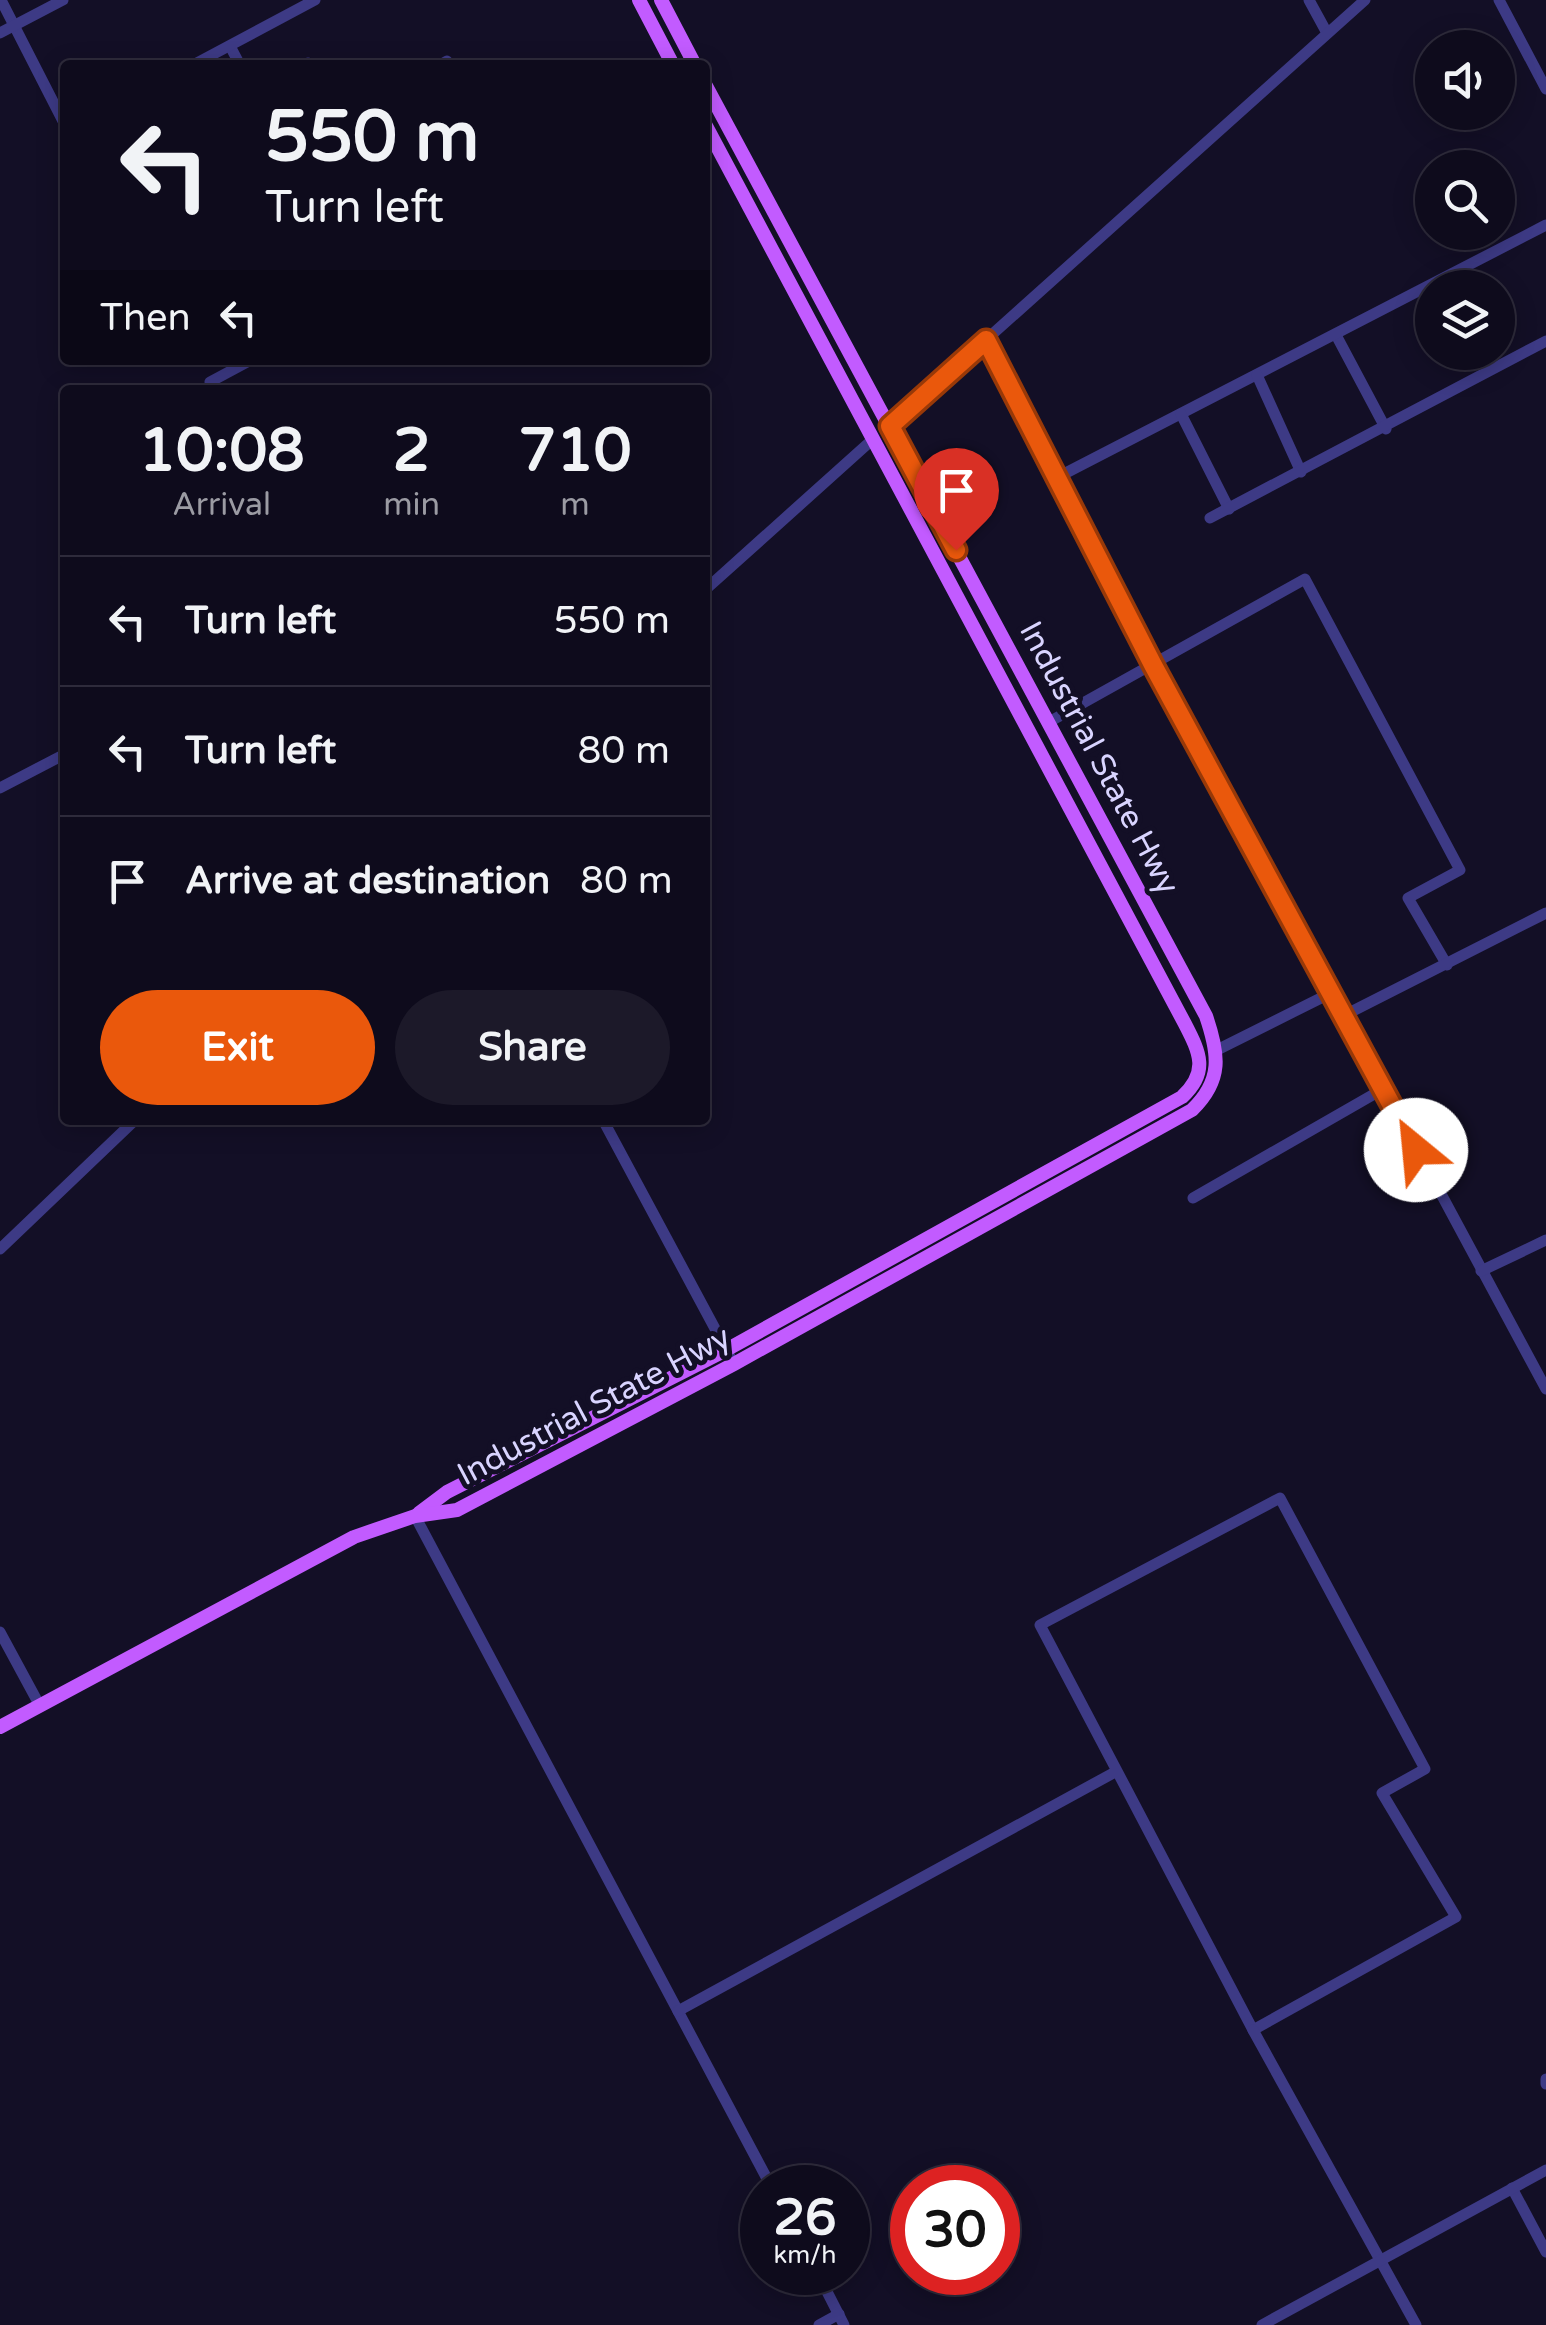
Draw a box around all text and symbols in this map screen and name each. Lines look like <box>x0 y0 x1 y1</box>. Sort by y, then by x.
map controls <box>1415 30 1515 370</box>
button: sound <box>1415 30 1515 130</box>
text: 550 m <box>265 96 479 180</box>
icon: left <box>100 100 230 230</box>
button: search <box>1415 150 1515 250</box>
text: Turn left <box>265 181 444 235</box>
button: layers <box>1415 270 1515 370</box>
icon: left <box>211 290 266 345</box>
text: Then <box>100 295 191 341</box>
text: 10:08 <box>138 415 305 487</box>
text: 2 <box>393 415 430 487</box>
text: 710 <box>518 415 632 487</box>
pin <box>914 448 999 551</box>
icon: arrive <box>929 463 984 518</box>
text: Arrival <box>172 486 271 524</box>
text: min <box>383 486 440 524</box>
text: m <box>560 486 590 524</box>
icon: left <box>100 594 155 649</box>
text: Turn left <box>185 598 336 644</box>
text: 550 m <box>554 598 670 644</box>
street label: Industrial State Hwy <box>1011 615 1187 901</box>
icon: left <box>100 724 155 779</box>
text: Turn left <box>185 728 336 774</box>
text: 80 m <box>578 728 670 774</box>
icon: arrive <box>100 854 155 909</box>
text: Arrive at destination <box>185 858 550 904</box>
text: 80 m <box>580 858 673 904</box>
button: Exit <box>100 990 375 1105</box>
button: Share <box>395 990 670 1105</box>
position arrow <box>1364 1098 1468 1202</box>
street label: Industrial State Hwy <box>451 1318 737 1494</box>
speed limit sign: 30 <box>890 2165 1020 2295</box>
text: 26 <box>774 2188 836 2248</box>
text: km/h <box>774 2240 836 2270</box>

